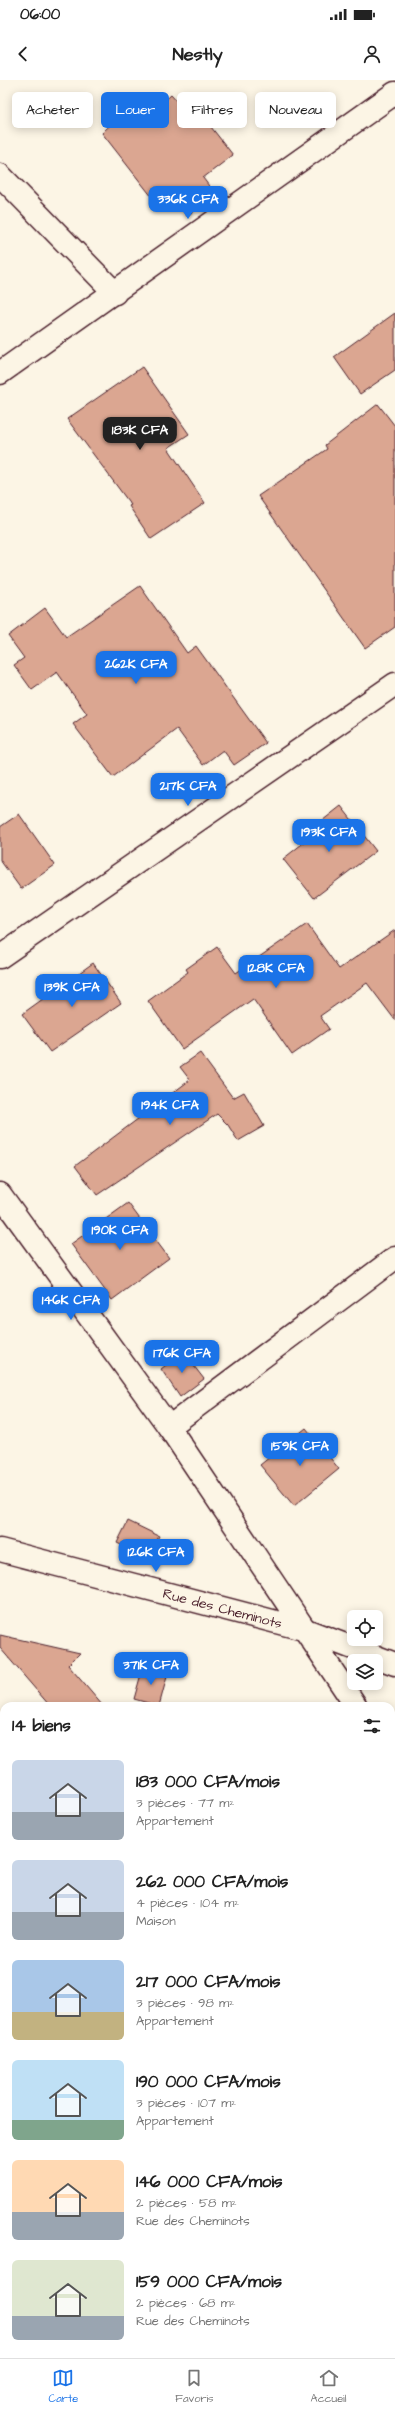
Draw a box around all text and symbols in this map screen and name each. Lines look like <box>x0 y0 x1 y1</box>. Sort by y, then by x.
text: 06:00 <box>20 4 60 25</box>
text: Nestly <box>172 42 223 67</box>
icon: back <box>12 43 34 65</box>
icon: person <box>361 43 383 65</box>
chip: Acheter <box>12 92 93 128</box>
chip: Louer <box>101 92 169 128</box>
chip: Filtres <box>177 92 247 128</box>
chip: Nouveau <box>255 92 336 128</box>
pin: 336K CFA <box>147 186 229 220</box>
text: 336K CFA <box>158 190 219 208</box>
pin: 183K CFA <box>99 417 181 451</box>
text: 183K CFA <box>112 421 168 439</box>
pin: 262K CFA <box>95 651 177 685</box>
text: 262K CFA <box>105 655 167 673</box>
pin: 217K CFA <box>147 773 229 807</box>
text: 217K CFA <box>160 777 216 795</box>
pin: 193K CFA <box>288 819 370 853</box>
text: 193K CFA <box>301 823 357 841</box>
pin: 128K CFA <box>235 955 317 989</box>
text: 128K CFA <box>247 959 305 977</box>
pin: 139K CFA <box>31 974 113 1008</box>
text: 139K CFA <box>44 978 100 996</box>
pin: 194K CFA <box>129 1092 211 1126</box>
text: 194K CFA <box>141 1096 199 1114</box>
pin: 190K CFA <box>79 1217 161 1251</box>
text: 190K CFA <box>92 1221 148 1239</box>
pin: 146K CFA <box>30 1287 112 1321</box>
text: 146K CFA <box>42 1291 100 1309</box>
pin: 176K CFA <box>141 1340 223 1374</box>
text: 176K CFA <box>153 1344 211 1362</box>
pin: 159K CFA <box>259 1433 341 1467</box>
text: 159K CFA <box>271 1437 329 1455</box>
pin: 126K CFA <box>115 1539 197 1573</box>
text: 126K CFA <box>128 1543 184 1561</box>
street label: Rue des Cheminots <box>160 1584 284 1634</box>
map controls <box>347 1610 383 1690</box>
button: locate <box>347 1610 383 1646</box>
pin: 371K CFA <box>110 1652 192 1686</box>
button: layers <box>347 1654 383 1690</box>
text: 371K CFA <box>123 1656 179 1674</box>
text: 14 biens <box>12 1714 71 1738</box>
icon: filters <box>361 1715 383 1737</box>
text: 183 000 CFA/mois <box>136 1770 280 1794</box>
icon: home <box>44 1776 92 1824</box>
text: 3 pièces · 77 m² <box>136 1794 234 1812</box>
text: Appartement <box>136 1812 214 1830</box>
text: 262 000 CFA/mois <box>136 1870 288 1894</box>
icon: home <box>44 1876 92 1924</box>
text: 4 pièces · 104 m² <box>136 1894 239 1912</box>
text: Maison <box>136 1912 176 1930</box>
text: 217 000 CFA/mois <box>136 1970 280 1994</box>
icon: home <box>44 1976 92 2024</box>
text: 3 pièces · 98 m² <box>136 1994 234 2012</box>
text: Appartement <box>136 2012 214 2030</box>
text: 190 000 CFA/mois <box>136 2070 281 2094</box>
icon: home <box>44 2076 92 2124</box>
text: 3 pièces · 107 m² <box>136 2094 236 2112</box>
text: Appartement <box>136 2112 214 2130</box>
text: 146 000 CFA/mois <box>136 2170 283 2194</box>
icon: home <box>44 2176 92 2224</box>
text: 2 pièces · 58 m² <box>136 2194 237 2212</box>
text: Rue des Cheminots <box>136 2212 250 2230</box>
text: 159 000 CFA/mois <box>136 2270 282 2294</box>
icon: home <box>44 2276 92 2324</box>
text: 2 pièces · 68 m² <box>136 2294 236 2312</box>
text: Rue des Cheminots <box>136 2312 250 2330</box>
tab: Carte <box>48 2367 78 2406</box>
tab: Favoris <box>175 2367 214 2406</box>
tab: Accueil <box>311 2367 347 2406</box>

